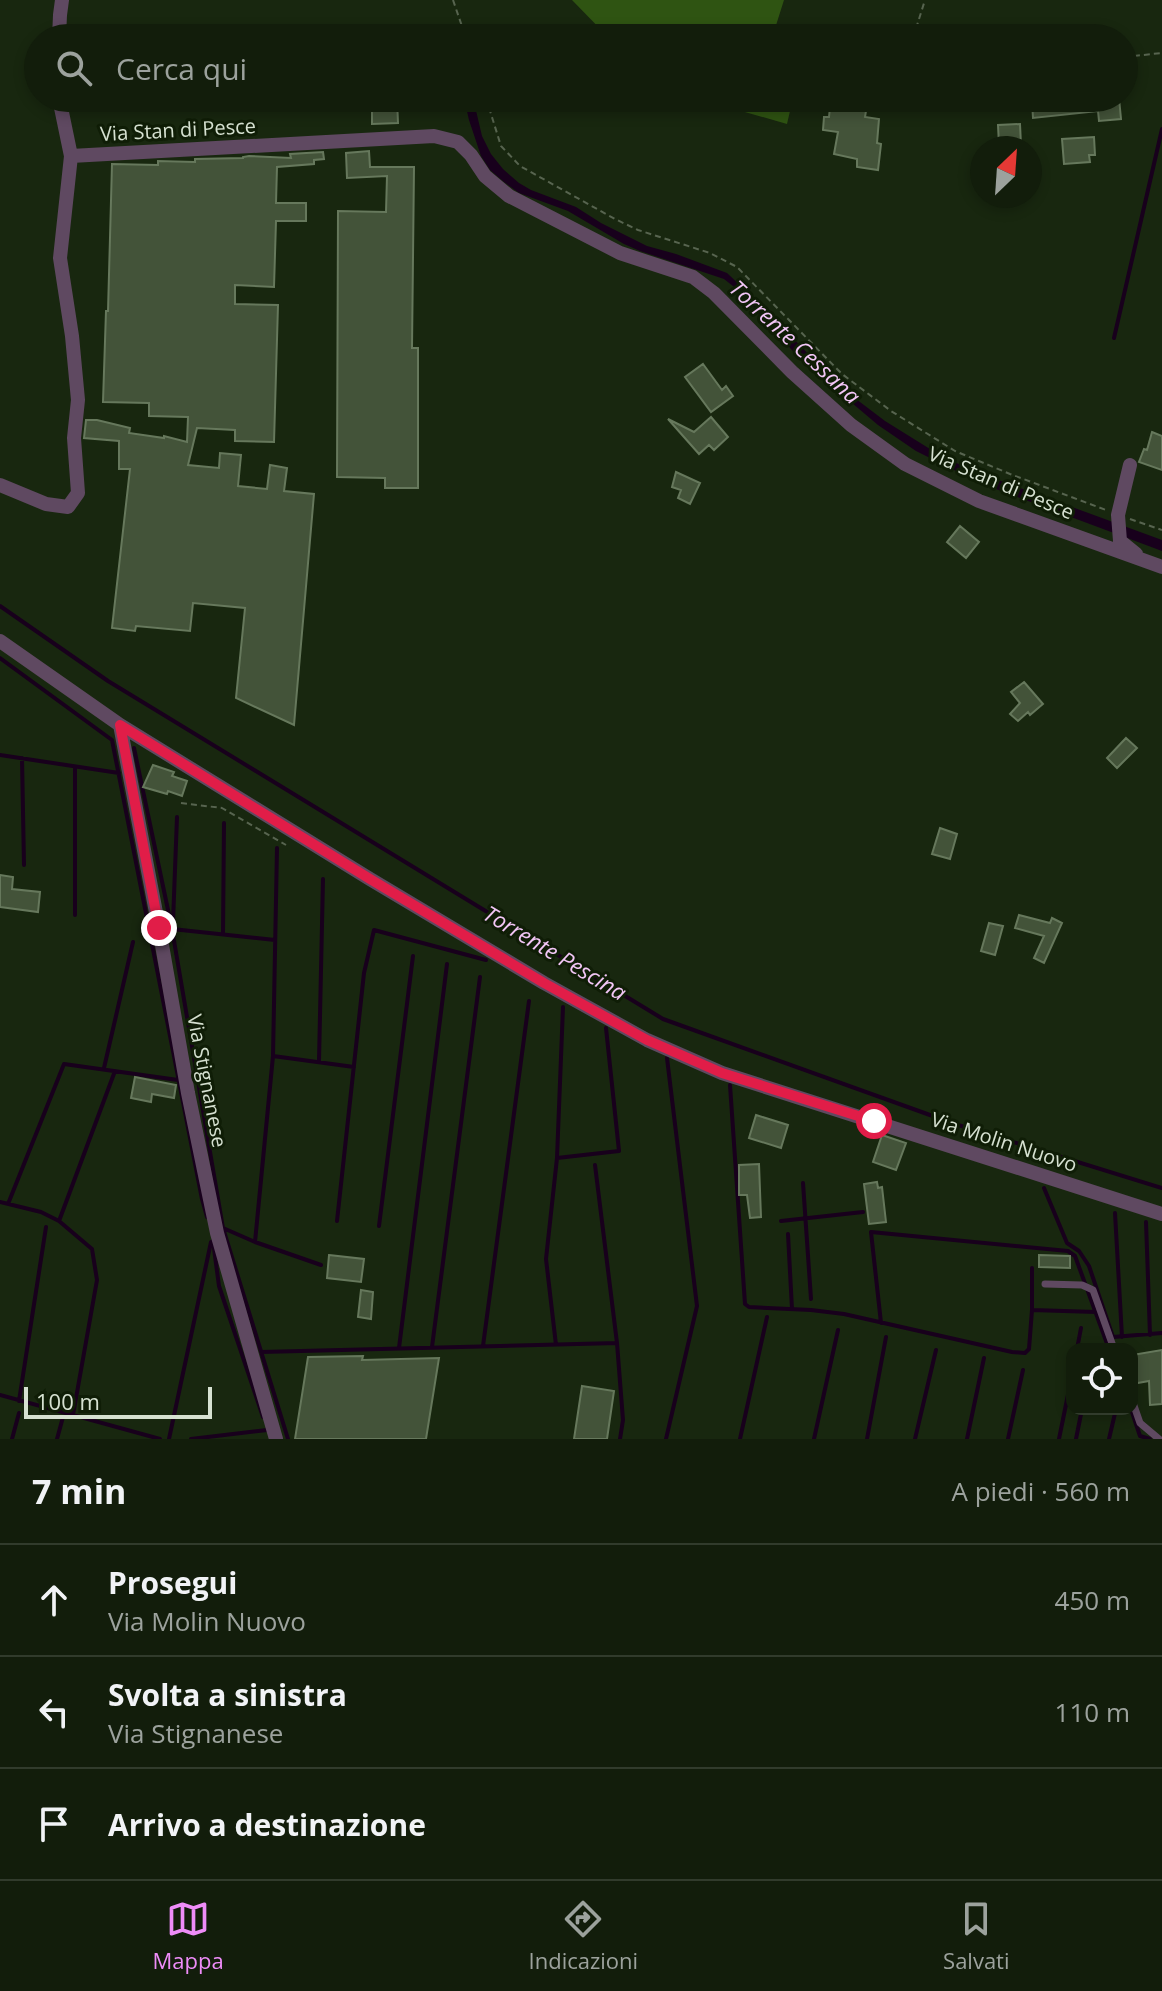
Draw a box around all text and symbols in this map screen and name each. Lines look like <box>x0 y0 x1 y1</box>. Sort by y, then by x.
search box <box>24 24 1138 112</box>
icon: search <box>52 46 96 90</box>
text: Cerca qui <box>116 48 247 89</box>
street label: Via Stan di Pesce <box>99 112 257 147</box>
north arrow <box>970 136 1042 208</box>
water label: Torrente Cessana <box>724 273 868 410</box>
street label: Via Stan di Pesce <box>924 440 1078 525</box>
water label: Torrente Pescina <box>478 898 633 1007</box>
route end <box>141 910 177 946</box>
street label: Via Stignanese <box>181 1012 234 1150</box>
route start <box>856 1103 892 1139</box>
street label: Via Molin Nuovo <box>928 1105 1081 1178</box>
map controls <box>1066 1343 1138 1415</box>
button: locate <box>1066 1343 1138 1415</box>
scale bar <box>24 1383 212 1419</box>
text: 100 m <box>36 1386 100 1416</box>
text: 7 min <box>32 1468 126 1514</box>
text: A piedi · 560 m <box>952 1473 1130 1509</box>
text: Prosegui <box>108 1562 238 1603</box>
icon: ahead <box>32 1578 76 1622</box>
text: 450 m <box>1055 1582 1130 1618</box>
text: Via Molin Nuovo <box>108 1603 306 1639</box>
text: Svolta a sinistra <box>108 1674 347 1715</box>
icon: left <box>32 1690 76 1734</box>
text: 110 m <box>1055 1694 1130 1730</box>
text: Via Stignanese <box>108 1715 283 1751</box>
icon: arrive <box>32 1802 76 1846</box>
text: Arrivo a destinazione <box>108 1804 426 1845</box>
tab: Mappa <box>152 1897 224 1975</box>
tab: Indicazioni <box>529 1897 638 1975</box>
tab: Salvati <box>943 1897 1010 1975</box>

